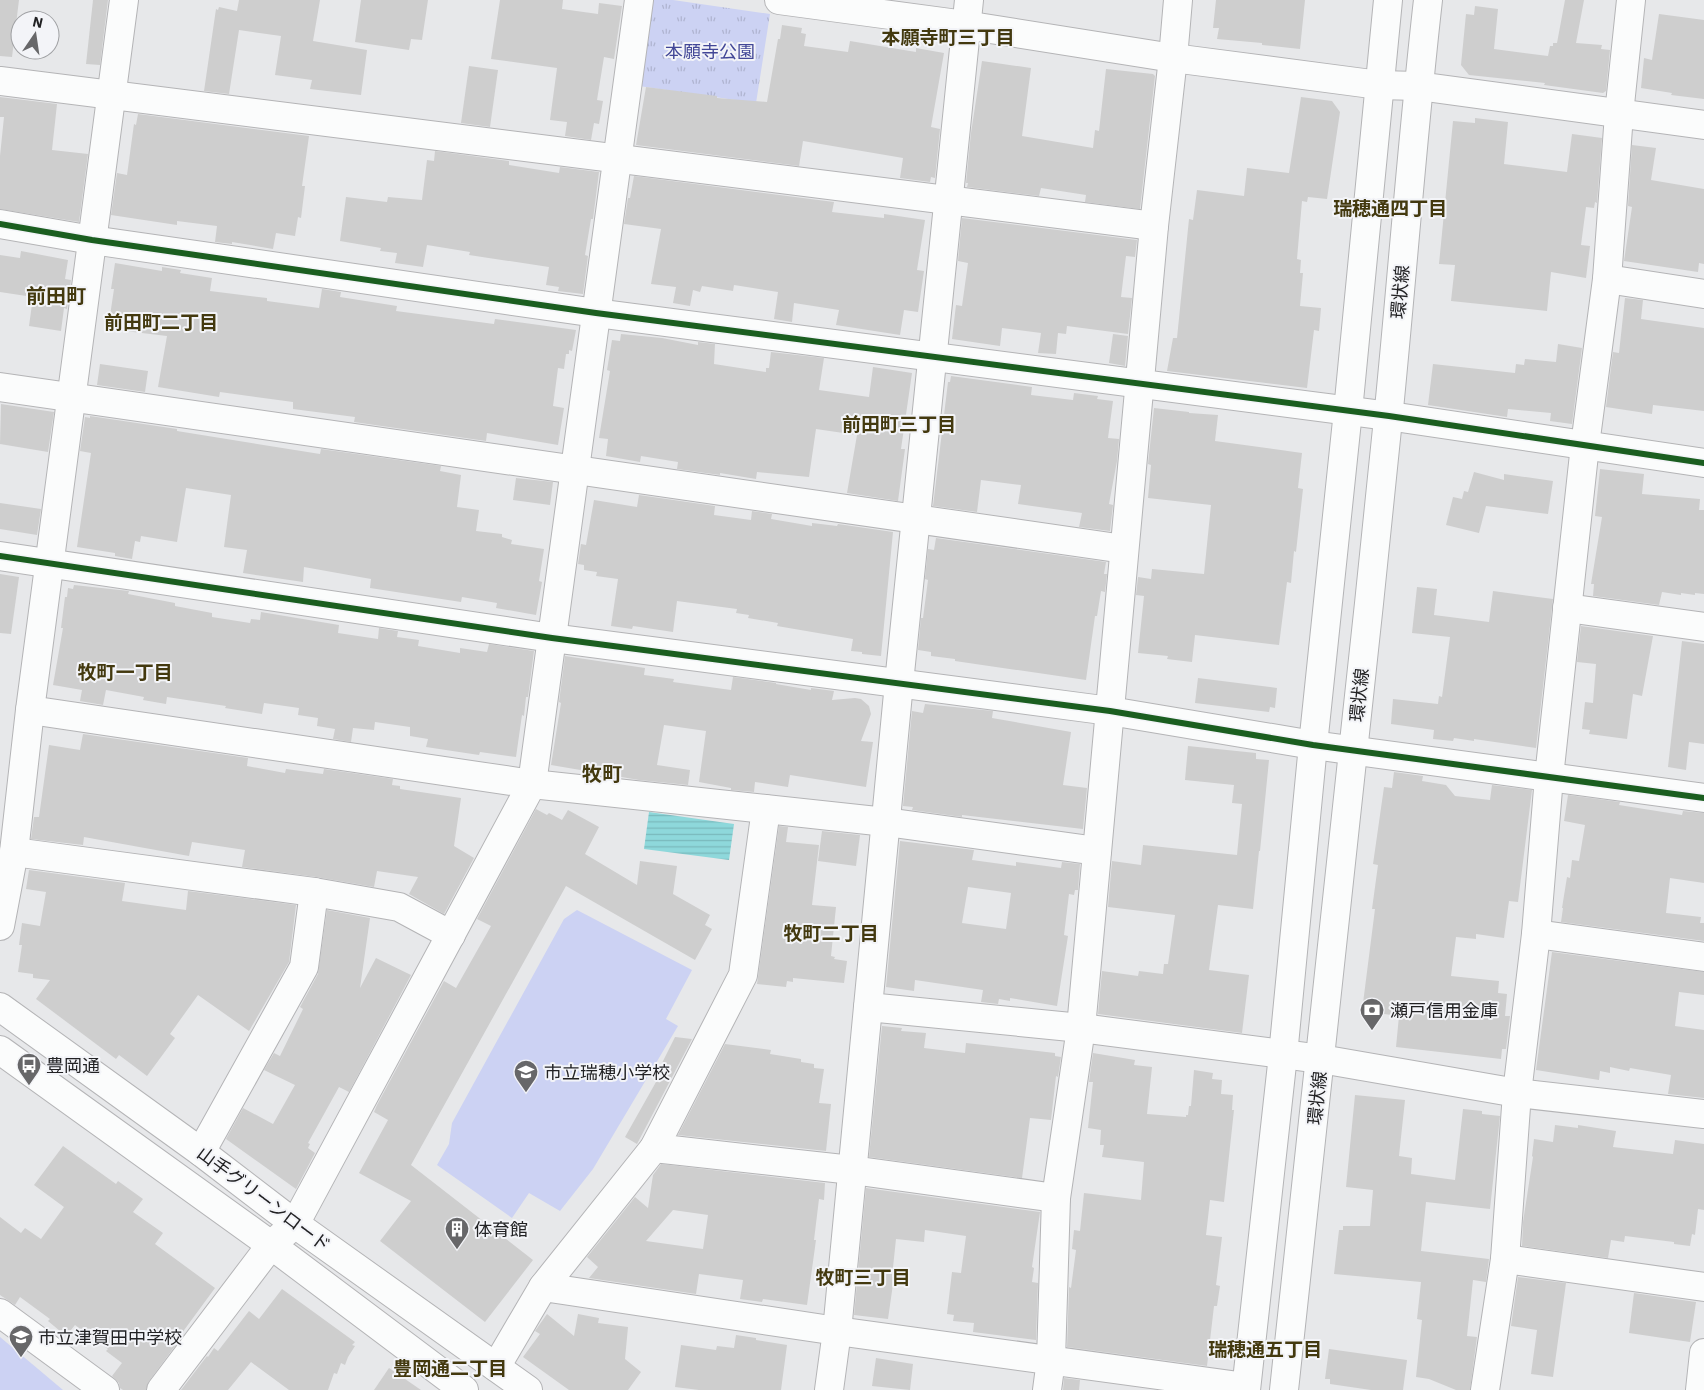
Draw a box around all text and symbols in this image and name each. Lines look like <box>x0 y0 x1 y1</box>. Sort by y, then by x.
north arrow <box>10 10 60 60</box>
text: N <box>31 12 45 32</box>
district label: 本願寺町三丁目 <box>881 25 1015 49</box>
park label: 本願寺公園 <box>665 40 755 63</box>
district label: 瑞穂通四丁目 <box>1333 196 1447 220</box>
street label: 環状線 <box>1386 264 1414 320</box>
district label: 前田町 <box>26 282 86 309</box>
district label: 前田町二丁目 <box>104 310 218 334</box>
district label: 前田町三丁目 <box>842 412 956 436</box>
district label: 牧町一丁目 <box>77 660 173 684</box>
street label: 環状線 <box>1345 667 1373 723</box>
district label: 牧町 <box>582 760 622 787</box>
district label: 牧町二丁目 <box>783 921 879 945</box>
bank icon: 瀬戸信用金庫 <box>1359 997 1385 1031</box>
place label: 瀬戸信用金庫 <box>1390 999 1498 1022</box>
bus stop icon: 豊岡通 <box>16 1052 42 1086</box>
place label: 豊岡通 <box>46 1054 100 1077</box>
school or university icon: 市立瑞穂小学校 <box>513 1059 539 1093</box>
place label: 市立瑞穂小学校 <box>544 1061 670 1084</box>
street label: 環状線 <box>1303 1070 1331 1126</box>
street label: 山手グリーンロード <box>193 1141 335 1257</box>
building icon: 体育館 <box>444 1216 470 1250</box>
place label: 体育館 <box>474 1218 528 1241</box>
district label: 牧町三丁目 <box>815 1265 911 1289</box>
school or university icon: 市立津賀田中学校 <box>8 1324 34 1358</box>
place label: 市立津賀田中学校 <box>38 1326 182 1349</box>
district label: 瑞穂通五丁目 <box>1208 1337 1322 1361</box>
district label: 豊岡通二丁目 <box>393 1356 507 1380</box>

